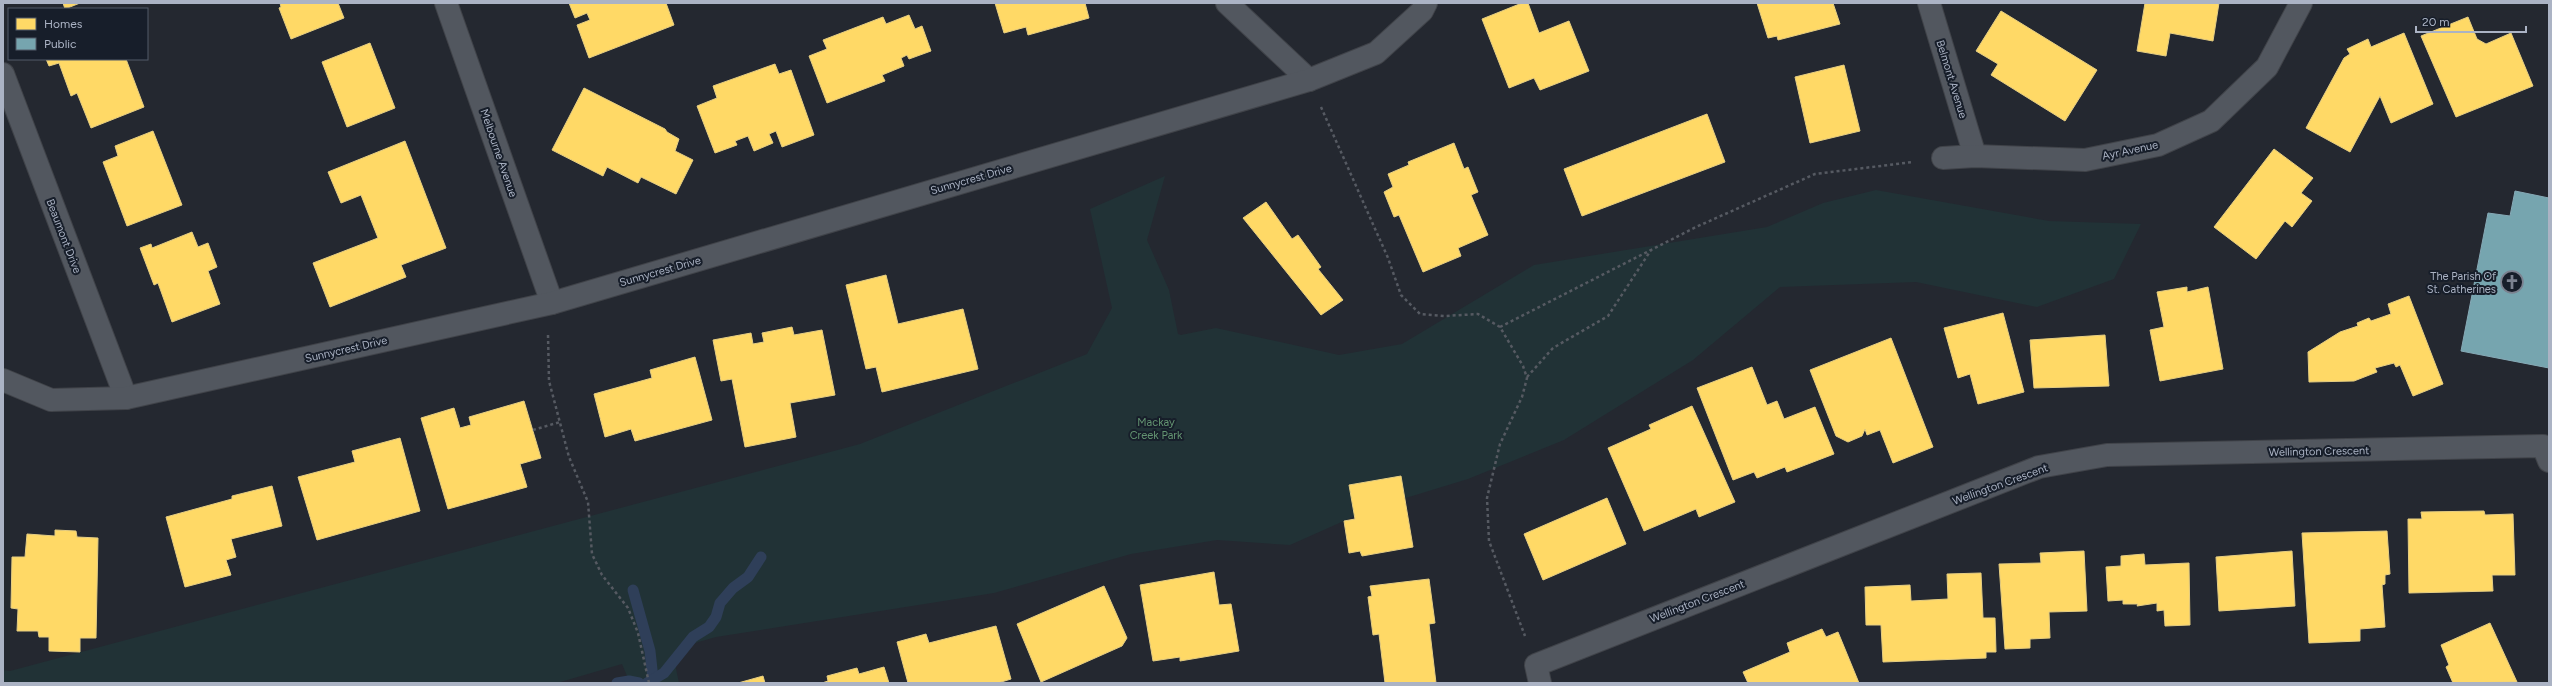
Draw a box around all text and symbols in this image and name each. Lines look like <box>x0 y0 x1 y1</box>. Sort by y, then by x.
legend <box>8 8 148 60</box>
scale bar <box>2416 8 2526 34</box>
text: 20 m <box>2422 15 2450 29</box>
text: Homes <box>44 17 83 31</box>
text: Public <box>44 37 77 51</box>
street label: Belmont Avenue <box>1933 38 1970 120</box>
street label: Melbourne Avenue <box>477 107 520 199</box>
street label: Ayr Avenue <box>2101 138 2159 163</box>
street label: Sunnycrest Drive <box>929 162 1013 197</box>
street label: Beaumont Drive <box>43 197 84 275</box>
street label: Sunnycrest Drive <box>618 254 702 289</box>
church icon: The Parish Of St. Catherines <box>2499 269 2525 295</box>
place label: The Parish Of St. Catherines <box>2427 270 2497 296</box>
street label: Sunnycrest Drive <box>304 334 388 365</box>
park label: Mackay Creek Park <box>1130 416 1183 442</box>
street label: Wellington Crescent <box>2269 444 2369 459</box>
street label: Wellington Crescent <box>1951 461 2050 508</box>
street label: Wellington Crescent <box>1648 577 1746 626</box>

